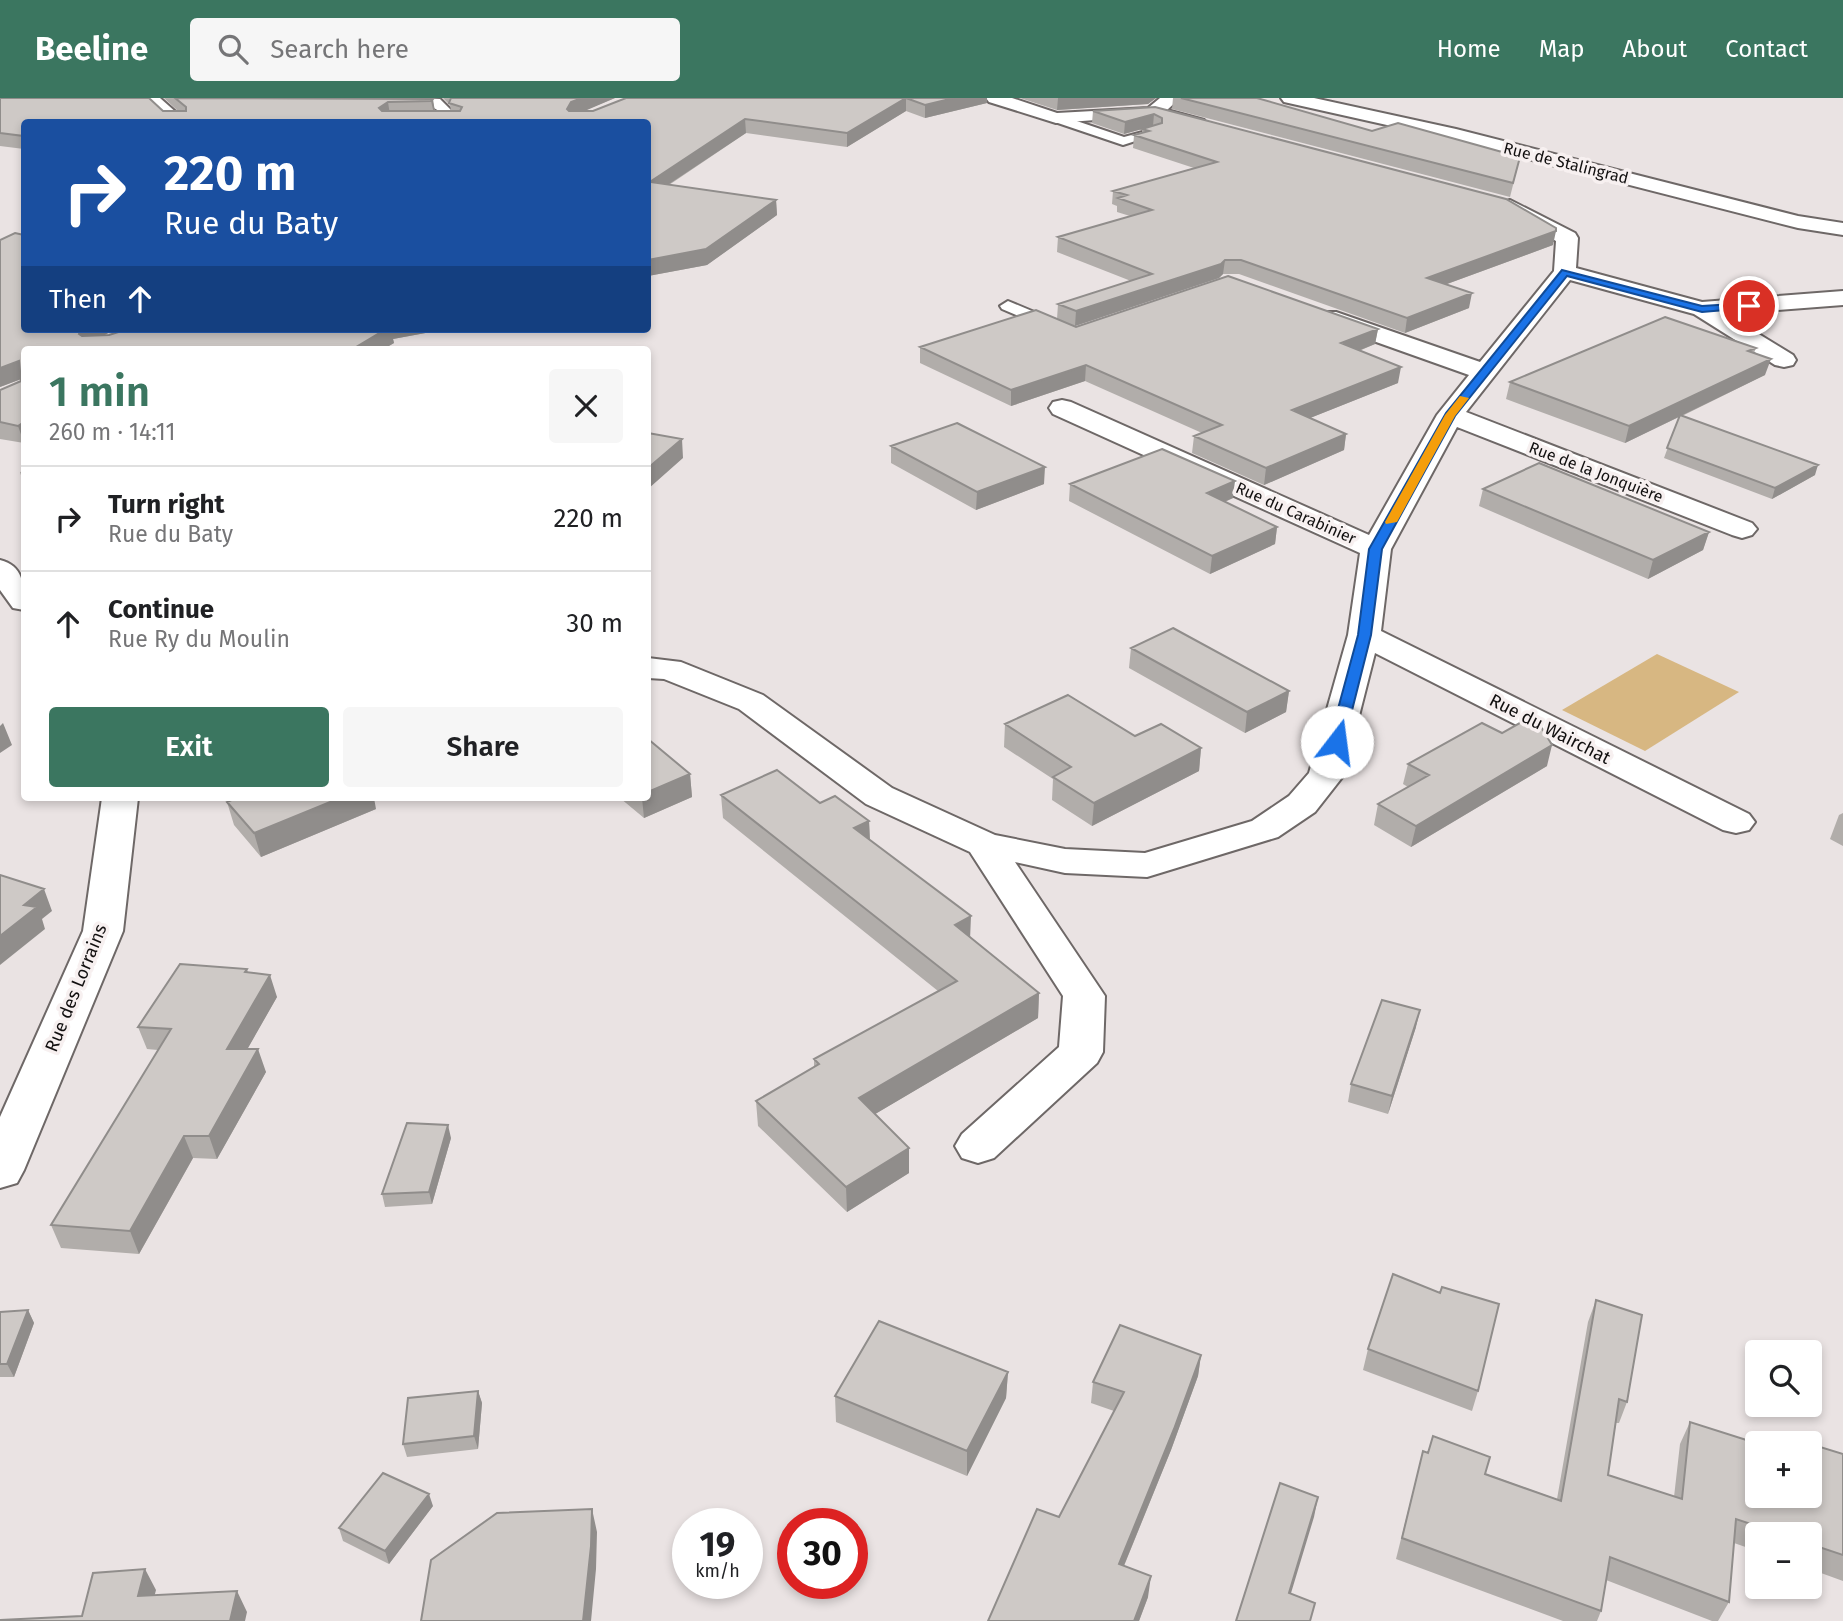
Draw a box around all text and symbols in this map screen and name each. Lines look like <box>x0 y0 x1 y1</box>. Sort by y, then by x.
search box <box>190 18 680 81</box>
text: Beeline <box>35 29 148 69</box>
icon: search <box>214 30 252 68</box>
text: Search here <box>270 34 409 65</box>
text: Home <box>1437 35 1501 63</box>
text: Map <box>1539 35 1585 63</box>
text: About <box>1623 35 1687 63</box>
text: Contact <box>1725 35 1808 63</box>
street label: Rue de Stalingrad <box>1502 138 1630 188</box>
text: 220 m <box>164 144 296 203</box>
icon: right <box>49 147 140 238</box>
text: Rue du Baty <box>164 204 338 242</box>
pin <box>1719 276 1779 336</box>
icon: ahead <box>121 280 159 318</box>
text: Then <box>49 284 107 315</box>
icon: arrive <box>1730 287 1768 325</box>
text: 1 min <box>49 367 150 417</box>
button: close <box>549 369 623 443</box>
text: 260 m · 14:11 <box>49 418 175 446</box>
street label: Rue de la Jonquière <box>1526 438 1666 506</box>
street label: Rue du Carabinier <box>1233 478 1360 548</box>
text: Turn right <box>108 489 225 520</box>
icon: right <box>49 500 87 538</box>
text: 220 m <box>554 503 623 534</box>
text: Rue du Baty <box>108 520 233 548</box>
text: Continue <box>108 594 214 625</box>
icon: ahead <box>49 605 87 643</box>
text: 30 m <box>566 608 623 639</box>
text: Rue Ry du Moulin <box>108 625 290 653</box>
street label: Rue du Wairchat <box>1486 689 1615 769</box>
position arrow <box>1300 705 1374 779</box>
button: Exit <box>49 707 329 787</box>
button: Share <box>343 707 623 787</box>
street label: Rue des Lorrains <box>40 921 112 1055</box>
map controls <box>1745 1340 1822 1599</box>
button: search <box>1745 1340 1822 1417</box>
button: + <box>1745 1431 1822 1508</box>
speed limit sign: 30 <box>777 1508 868 1599</box>
button: − <box>1745 1522 1822 1599</box>
text: 19 <box>700 1523 735 1565</box>
text: km/h <box>695 1560 740 1582</box>

